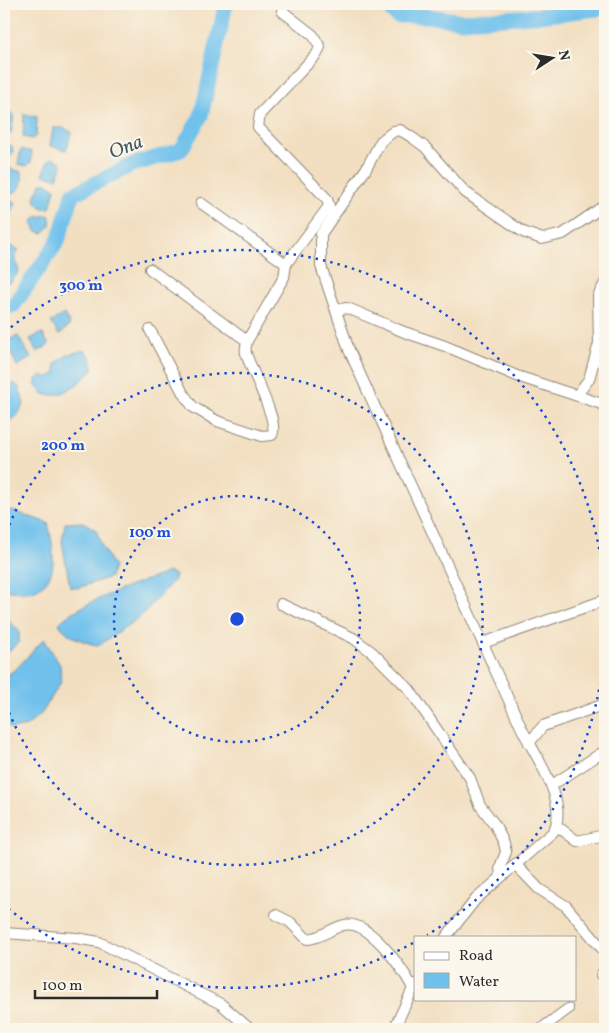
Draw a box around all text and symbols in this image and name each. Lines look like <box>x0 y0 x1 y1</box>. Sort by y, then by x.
north arrow <box>526 32 576 82</box>
text: N <box>553 49 574 63</box>
water label: Ona <box>105 129 147 167</box>
text: 300 m <box>59 276 103 297</box>
text: 200 m <box>41 436 85 457</box>
text: 100 m <box>129 523 172 544</box>
centre of rings <box>228 610 246 628</box>
legend <box>414 936 576 1000</box>
text: Road <box>459 946 493 967</box>
scale bar <box>35 968 158 1000</box>
text: Water <box>459 972 499 993</box>
text: 100 m <box>42 976 82 997</box>

